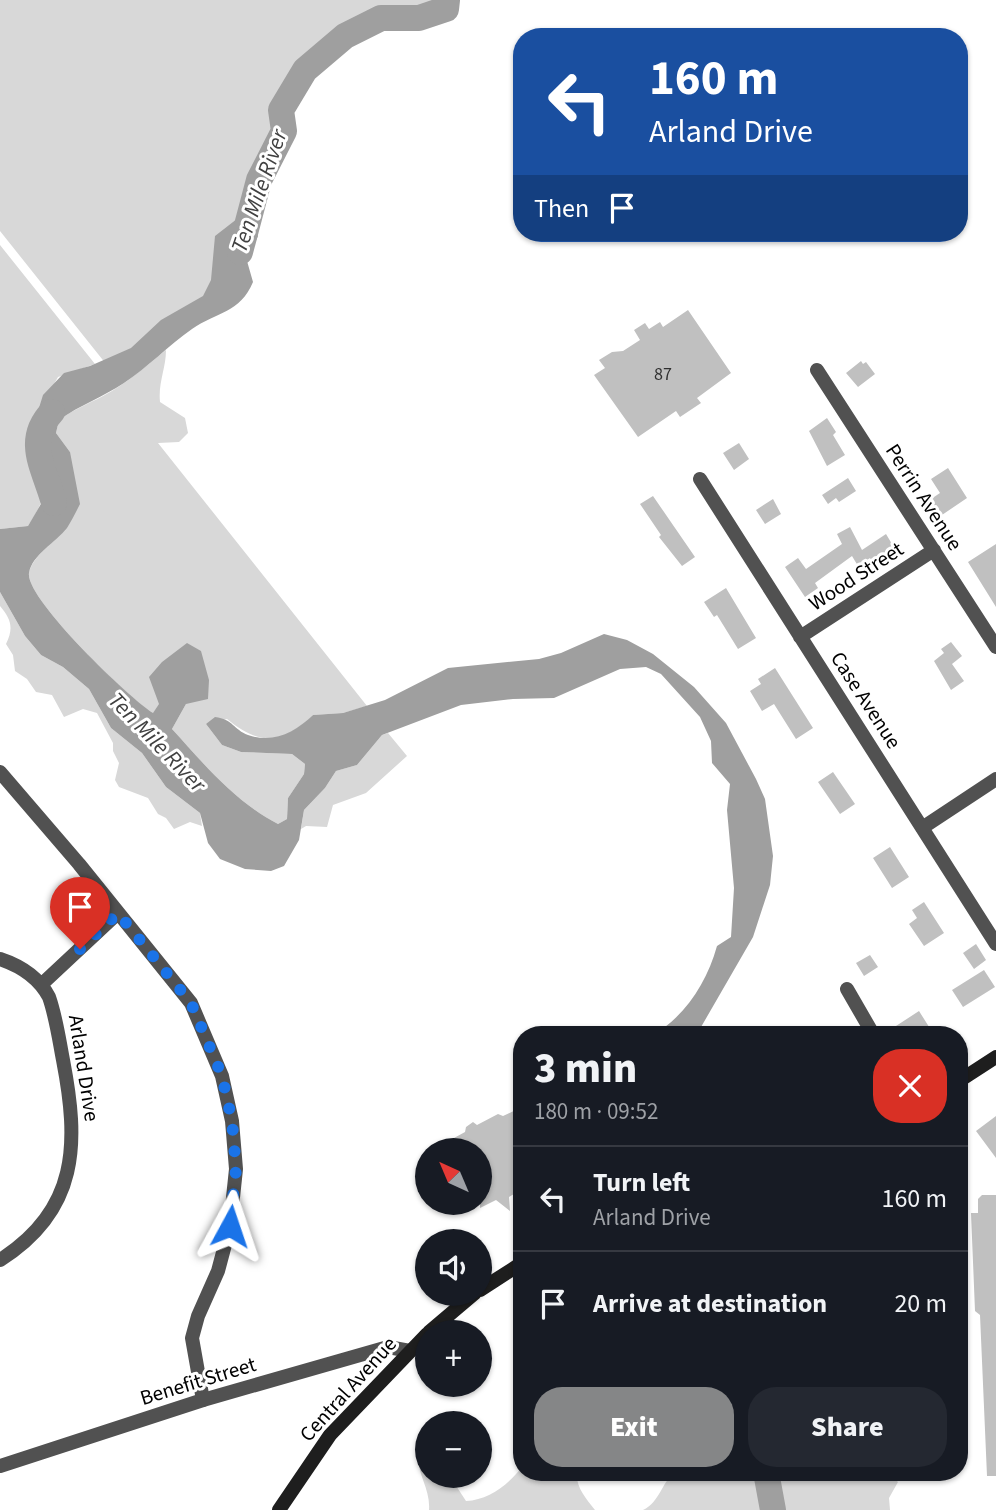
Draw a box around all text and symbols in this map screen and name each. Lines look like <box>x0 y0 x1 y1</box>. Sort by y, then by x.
text: 160 m <box>649 44 778 114</box>
icon: left <box>534 56 625 147</box>
text: Arland Drive <box>649 109 813 155</box>
water label: Ten Mile River <box>223 124 296 257</box>
icon: arrive <box>603 189 641 227</box>
text: Then <box>534 190 589 227</box>
house number: 87 <box>654 362 672 387</box>
street label: Perrin Avenue <box>878 438 970 556</box>
street label: Wood Street <box>803 534 909 618</box>
street label: Case Avenue <box>823 645 909 755</box>
water label: Ten Mile River <box>101 684 214 800</box>
pin <box>50 877 110 949</box>
icon: arrive <box>61 888 99 926</box>
street label: Arland Drive <box>61 1013 107 1123</box>
text: 3 min <box>534 1039 637 1099</box>
button: close <box>873 1049 947 1123</box>
text: 180 m · 09:52 <box>534 1095 658 1128</box>
north arrow <box>415 1138 492 1214</box>
map controls <box>415 1138 492 1488</box>
text: Turn left <box>593 1164 690 1201</box>
icon: left <box>534 1180 572 1218</box>
text: 160 m <box>881 1180 947 1217</box>
position arrow <box>193 1189 267 1263</box>
text: Arland Drive <box>593 1201 711 1234</box>
button: sound <box>415 1229 492 1306</box>
icon: arrive <box>534 1285 572 1323</box>
text: Arrive at destination <box>593 1285 827 1322</box>
text: 20 m <box>894 1285 947 1322</box>
button: + <box>415 1320 492 1397</box>
street label: Central Avenue <box>292 1330 404 1448</box>
street label: Benefit Street <box>136 1349 260 1413</box>
button: Exit <box>534 1387 734 1467</box>
button: Share <box>748 1387 947 1467</box>
button: − <box>415 1411 492 1488</box>

